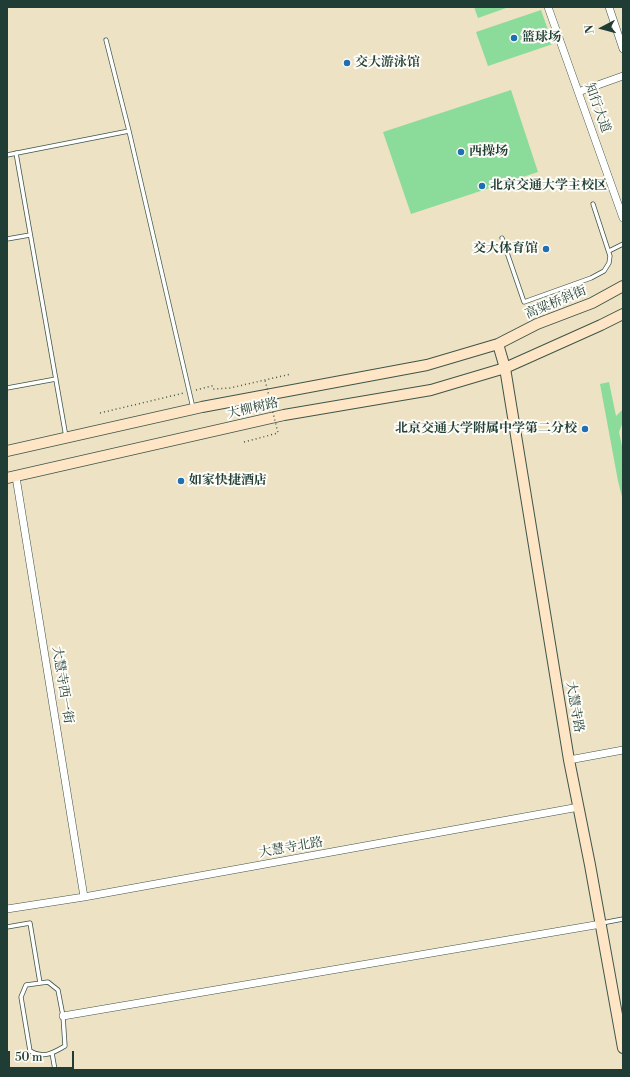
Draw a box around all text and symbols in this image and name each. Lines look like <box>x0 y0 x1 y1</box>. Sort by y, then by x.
north arrow <box>582 8 622 48</box>
text: N <box>583 24 597 34</box>
place label: 篮球场 <box>522 30 561 46</box>
marker: 篮球场 <box>509 33 519 43</box>
place label: 交大游泳馆 <box>355 55 420 71</box>
marker: 交大游泳馆 <box>342 58 352 68</box>
street label: 知行大道 <box>581 81 613 135</box>
place label: 西操场 <box>469 144 508 160</box>
marker: 西操场 <box>456 147 466 157</box>
place label: 北京交通大学主校区 <box>490 178 607 194</box>
marker: 北京交通大学主校区 <box>477 181 487 191</box>
place label: 交大体育馆 <box>473 241 538 257</box>
marker: 交大体育馆 <box>541 244 551 254</box>
street label: 高粱桥斜街 <box>523 283 589 323</box>
street label: 大柳树路 <box>226 396 280 422</box>
place label: 北京交通大学附属中学第二分校 <box>395 421 577 437</box>
marker: 北京交通大学附属中学第二分校 <box>580 424 590 434</box>
place label: 如家快捷酒店 <box>189 473 267 489</box>
marker: 如家快捷酒店 <box>176 476 186 486</box>
street label: 大慧寺西一街 <box>48 645 76 725</box>
street label: 大慧寺路 <box>562 680 586 734</box>
street label: 大慧寺北路 <box>258 835 324 861</box>
scale bar <box>10 1043 76 1069</box>
text: 50 m <box>15 1050 43 1065</box>

